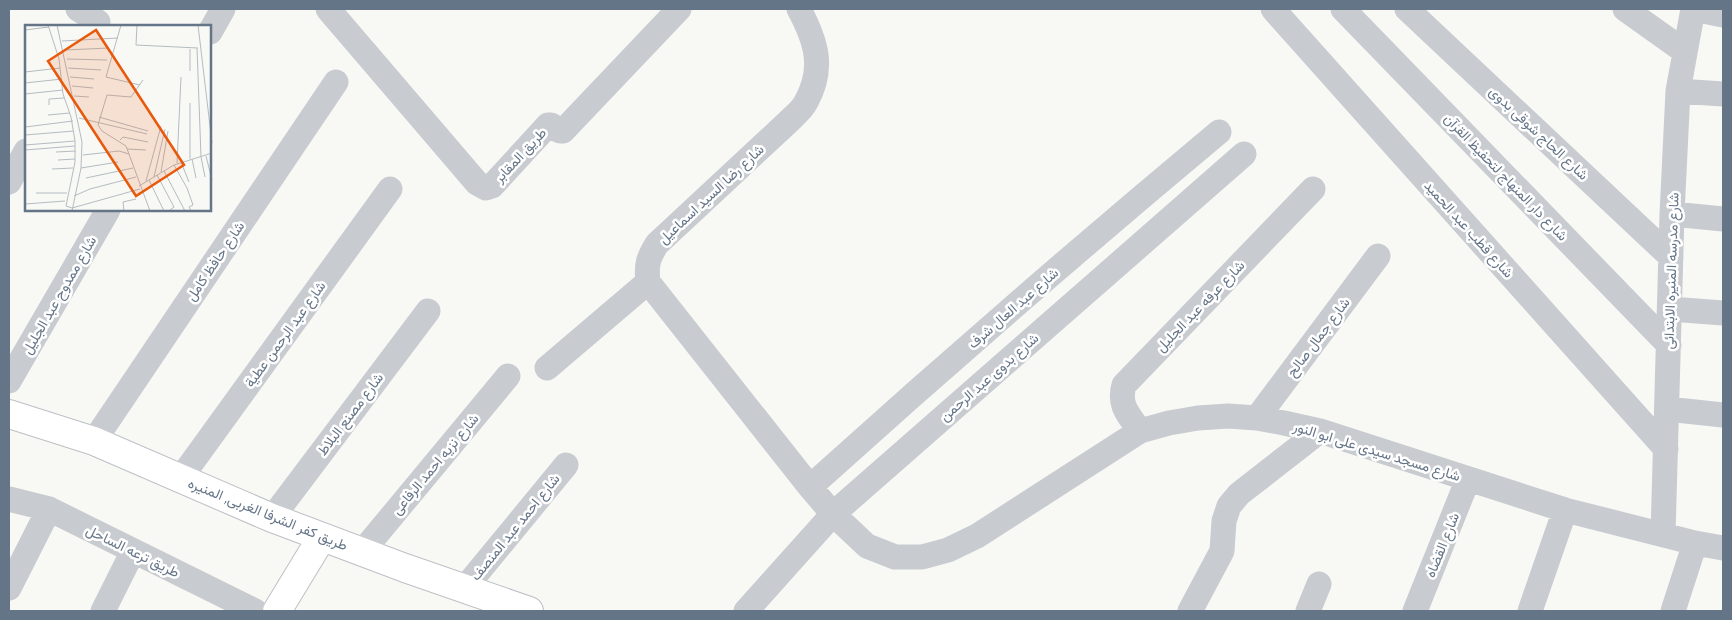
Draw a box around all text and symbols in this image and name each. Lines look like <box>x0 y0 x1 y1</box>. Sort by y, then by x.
inset map <box>25 25 211 211</box>
street label: شارع الحاج شوقى بدوى <box>1484 82 1592 185</box>
street label: شارع دار المنهاج لتحفيظ القرآن <box>1439 109 1572 246</box>
street label: طريق المقابر <box>489 124 550 187</box>
street label: شارع رضا السيد اسماعيل <box>654 140 769 249</box>
street label: شارع قطب عبد الحميد <box>1419 177 1518 283</box>
street label: شارع مدرسه المنيره الابتدائى <box>1659 192 1685 350</box>
street label: شارع حافظ كامل <box>182 218 250 305</box>
street label: شارع ممدوح عبد الجليل <box>18 233 102 358</box>
street label: شارع عرفه عبد الجليل <box>1152 256 1250 357</box>
street label: شارع عبد العال شرف <box>964 264 1063 354</box>
street label: شارع عبد الرحمن عطية <box>240 277 331 392</box>
street label: شارع جمال صالح <box>1282 294 1355 381</box>
street label: شارع بدوى عبد الرحمن <box>936 329 1044 426</box>
street label: شارع مصنع البلاط <box>313 369 389 460</box>
street label: شارع نزيه احمد الرفاعى <box>387 410 484 520</box>
street label: شارع مسجد سيدى على ابو النور <box>1290 417 1463 487</box>
street label: شارع احمد عبد المنصف <box>466 470 565 585</box>
street label: طريق كفر الشرفا الغربى, المنيره <box>185 474 351 554</box>
street label: شارع القضاه <box>1421 510 1465 581</box>
street label: طريق ترعه الساحل <box>83 521 183 581</box>

